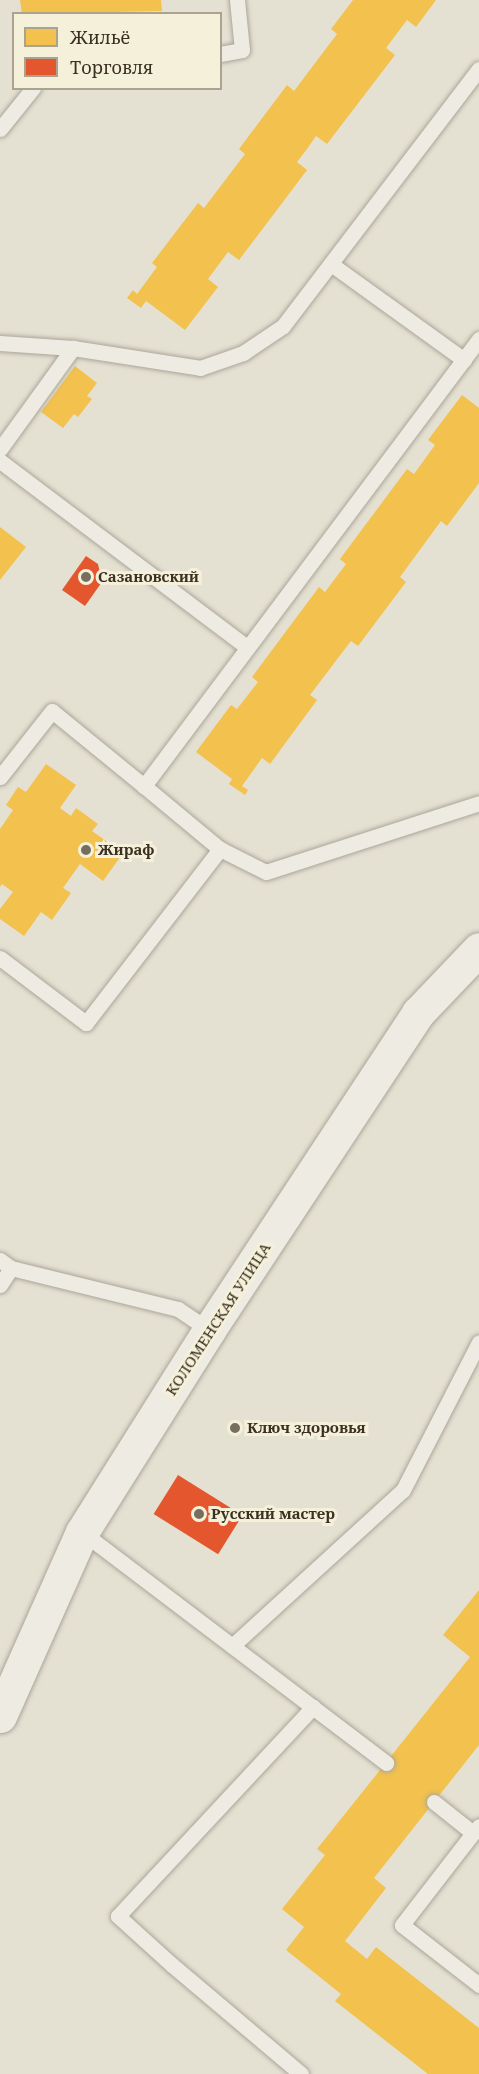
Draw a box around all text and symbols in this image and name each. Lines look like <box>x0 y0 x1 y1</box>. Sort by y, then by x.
legend <box>12 12 222 90</box>
text: Жильё <box>70 25 130 49</box>
text: Торговля <box>70 55 153 79</box>
place label: Сазановский <box>98 568 199 586</box>
marker: Сазановский <box>79 570 93 584</box>
place label: Жираф <box>98 841 154 859</box>
marker: Жираф <box>79 843 93 857</box>
street label: КОЛОМЕНСКАЯ УЛИЦА <box>162 1239 274 1399</box>
place label: Ключ здоровья <box>247 1419 366 1437</box>
marker: Ключ здоровья <box>228 1421 242 1435</box>
place label: Русский мастер <box>211 1505 335 1523</box>
marker: Русский мастер <box>192 1507 206 1521</box>

